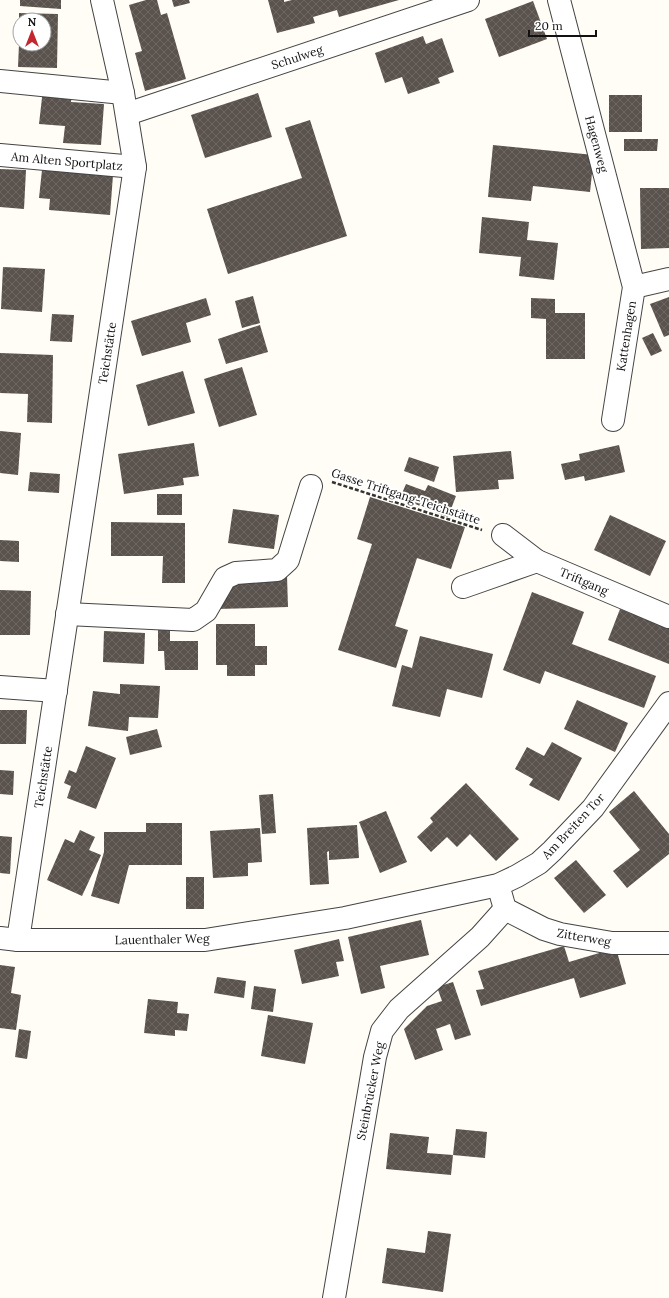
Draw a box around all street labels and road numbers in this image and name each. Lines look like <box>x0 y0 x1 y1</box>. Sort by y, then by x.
street label: Schulweg <box>269 42 325 72</box>
street label: Hagenweg <box>582 114 612 174</box>
street label: Am Alten Sportplatz <box>10 149 123 173</box>
street label: Kattenhagen <box>613 300 639 372</box>
street label: Teichstätte <box>95 320 119 385</box>
street label: Gasse Triftgang-Teichstätte <box>330 465 483 527</box>
street label: Triftgang <box>557 564 611 598</box>
street label: Teichstätte <box>31 744 55 809</box>
street label: Am Breiten Tor <box>538 789 608 863</box>
street label: Zitterweg <box>556 925 613 949</box>
street label: Lauenthaler Weg <box>114 931 210 947</box>
street label: Steinbrücker Weg <box>353 1040 387 1142</box>

